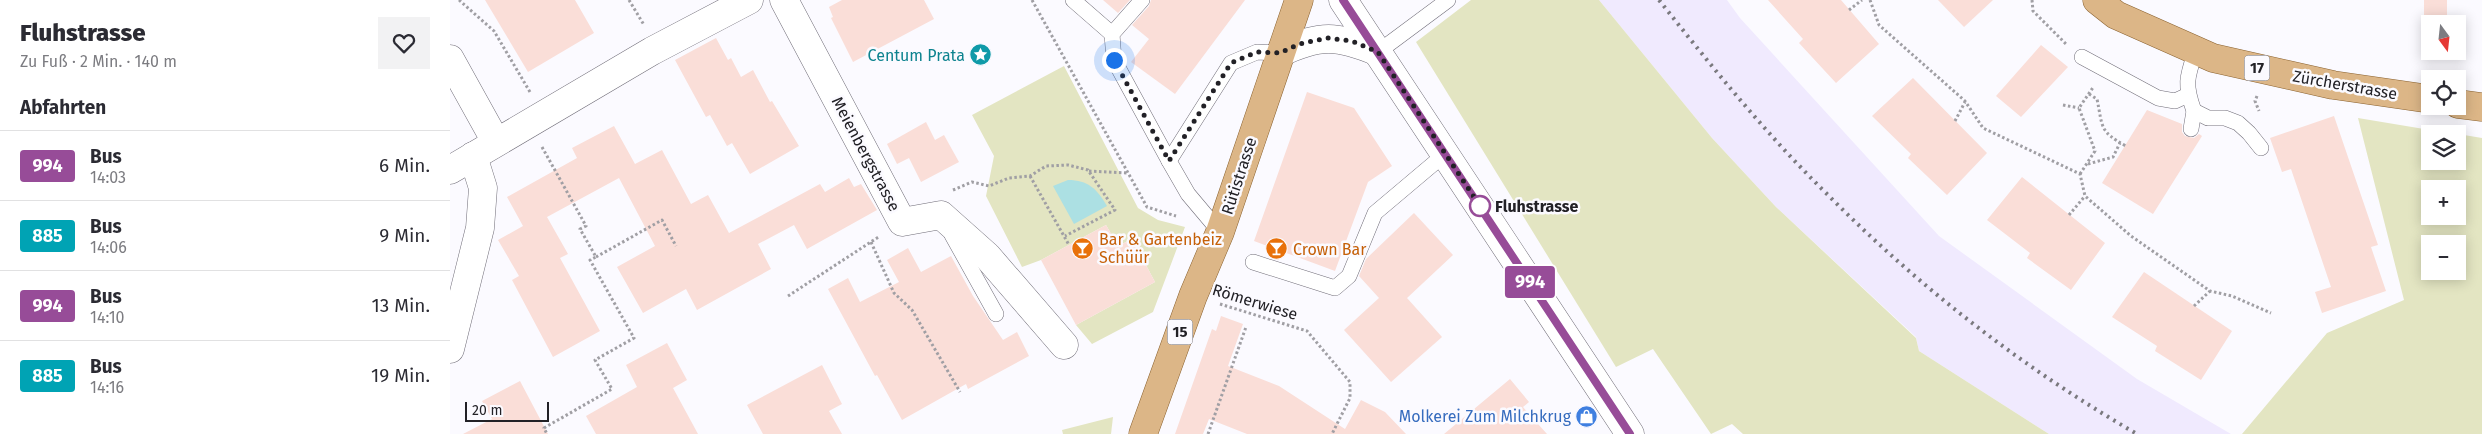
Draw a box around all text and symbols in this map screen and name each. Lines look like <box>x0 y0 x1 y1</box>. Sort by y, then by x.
north arrow <box>2421 15 2466 60</box>
map controls <box>2421 15 2466 280</box>
button: heart <box>378 17 430 69</box>
text: Fluhstrasse <box>20 19 146 47</box>
place icon: Centum Prata <box>969 43 993 67</box>
place label: Centum Prata <box>868 46 965 65</box>
your location <box>1102 48 1127 73</box>
text: Zu Fuß · 2 Min. · 140 m <box>20 52 177 71</box>
road number: 17 <box>2244 56 2270 80</box>
street label: Zürcherstrasse <box>2291 66 2399 104</box>
button: locate <box>2421 70 2466 115</box>
street label: Meienbergstrasse <box>828 93 904 215</box>
text: Abfahrten <box>20 96 106 119</box>
button: layers <box>2421 125 2466 170</box>
street label: Rütistrasse <box>1218 135 1260 217</box>
text: Bus <box>90 145 122 168</box>
text: 6 Min. <box>379 154 430 177</box>
text: 994 <box>32 155 63 177</box>
text: 14:03 <box>90 168 126 187</box>
button: + <box>2421 180 2466 225</box>
marker: Fluhstrasse <box>1469 195 1491 217</box>
place label: Fluhstrasse <box>1495 197 1578 216</box>
text: Bus <box>90 215 122 238</box>
text: 9 Min. <box>379 224 430 247</box>
text: 885 <box>32 225 63 247</box>
place label: Bar & Gartenbeiz Schüür <box>1099 230 1222 267</box>
button: − <box>2421 235 2466 280</box>
bar icon: Bar & Gartenbeiz Schüür <box>1071 236 1095 260</box>
bar icon: Crown Bar <box>1265 237 1289 261</box>
text: 14:06 <box>90 238 127 257</box>
place label: Crown Bar <box>1293 240 1367 259</box>
line badge: 994 <box>1501 266 1559 298</box>
text: 994 <box>1515 271 1545 293</box>
street label: Römerwiese <box>1210 280 1300 324</box>
text: Bus <box>90 285 122 308</box>
text: 13 Min. <box>371 294 430 317</box>
text: 994 <box>32 295 63 317</box>
text: 14:10 <box>90 308 125 327</box>
road number: 15 <box>1168 320 1192 344</box>
text: Bus <box>90 355 122 378</box>
text: 19 Min. <box>371 364 430 387</box>
text: 885 <box>32 365 63 387</box>
text: 14:16 <box>90 378 124 397</box>
scale bar <box>465 399 549 422</box>
text: 20 m <box>472 402 502 419</box>
shop icon: Molkerei Zum Milchkrug <box>1575 404 1599 428</box>
place label: Molkerei Zum Milchkrug <box>1399 407 1572 426</box>

